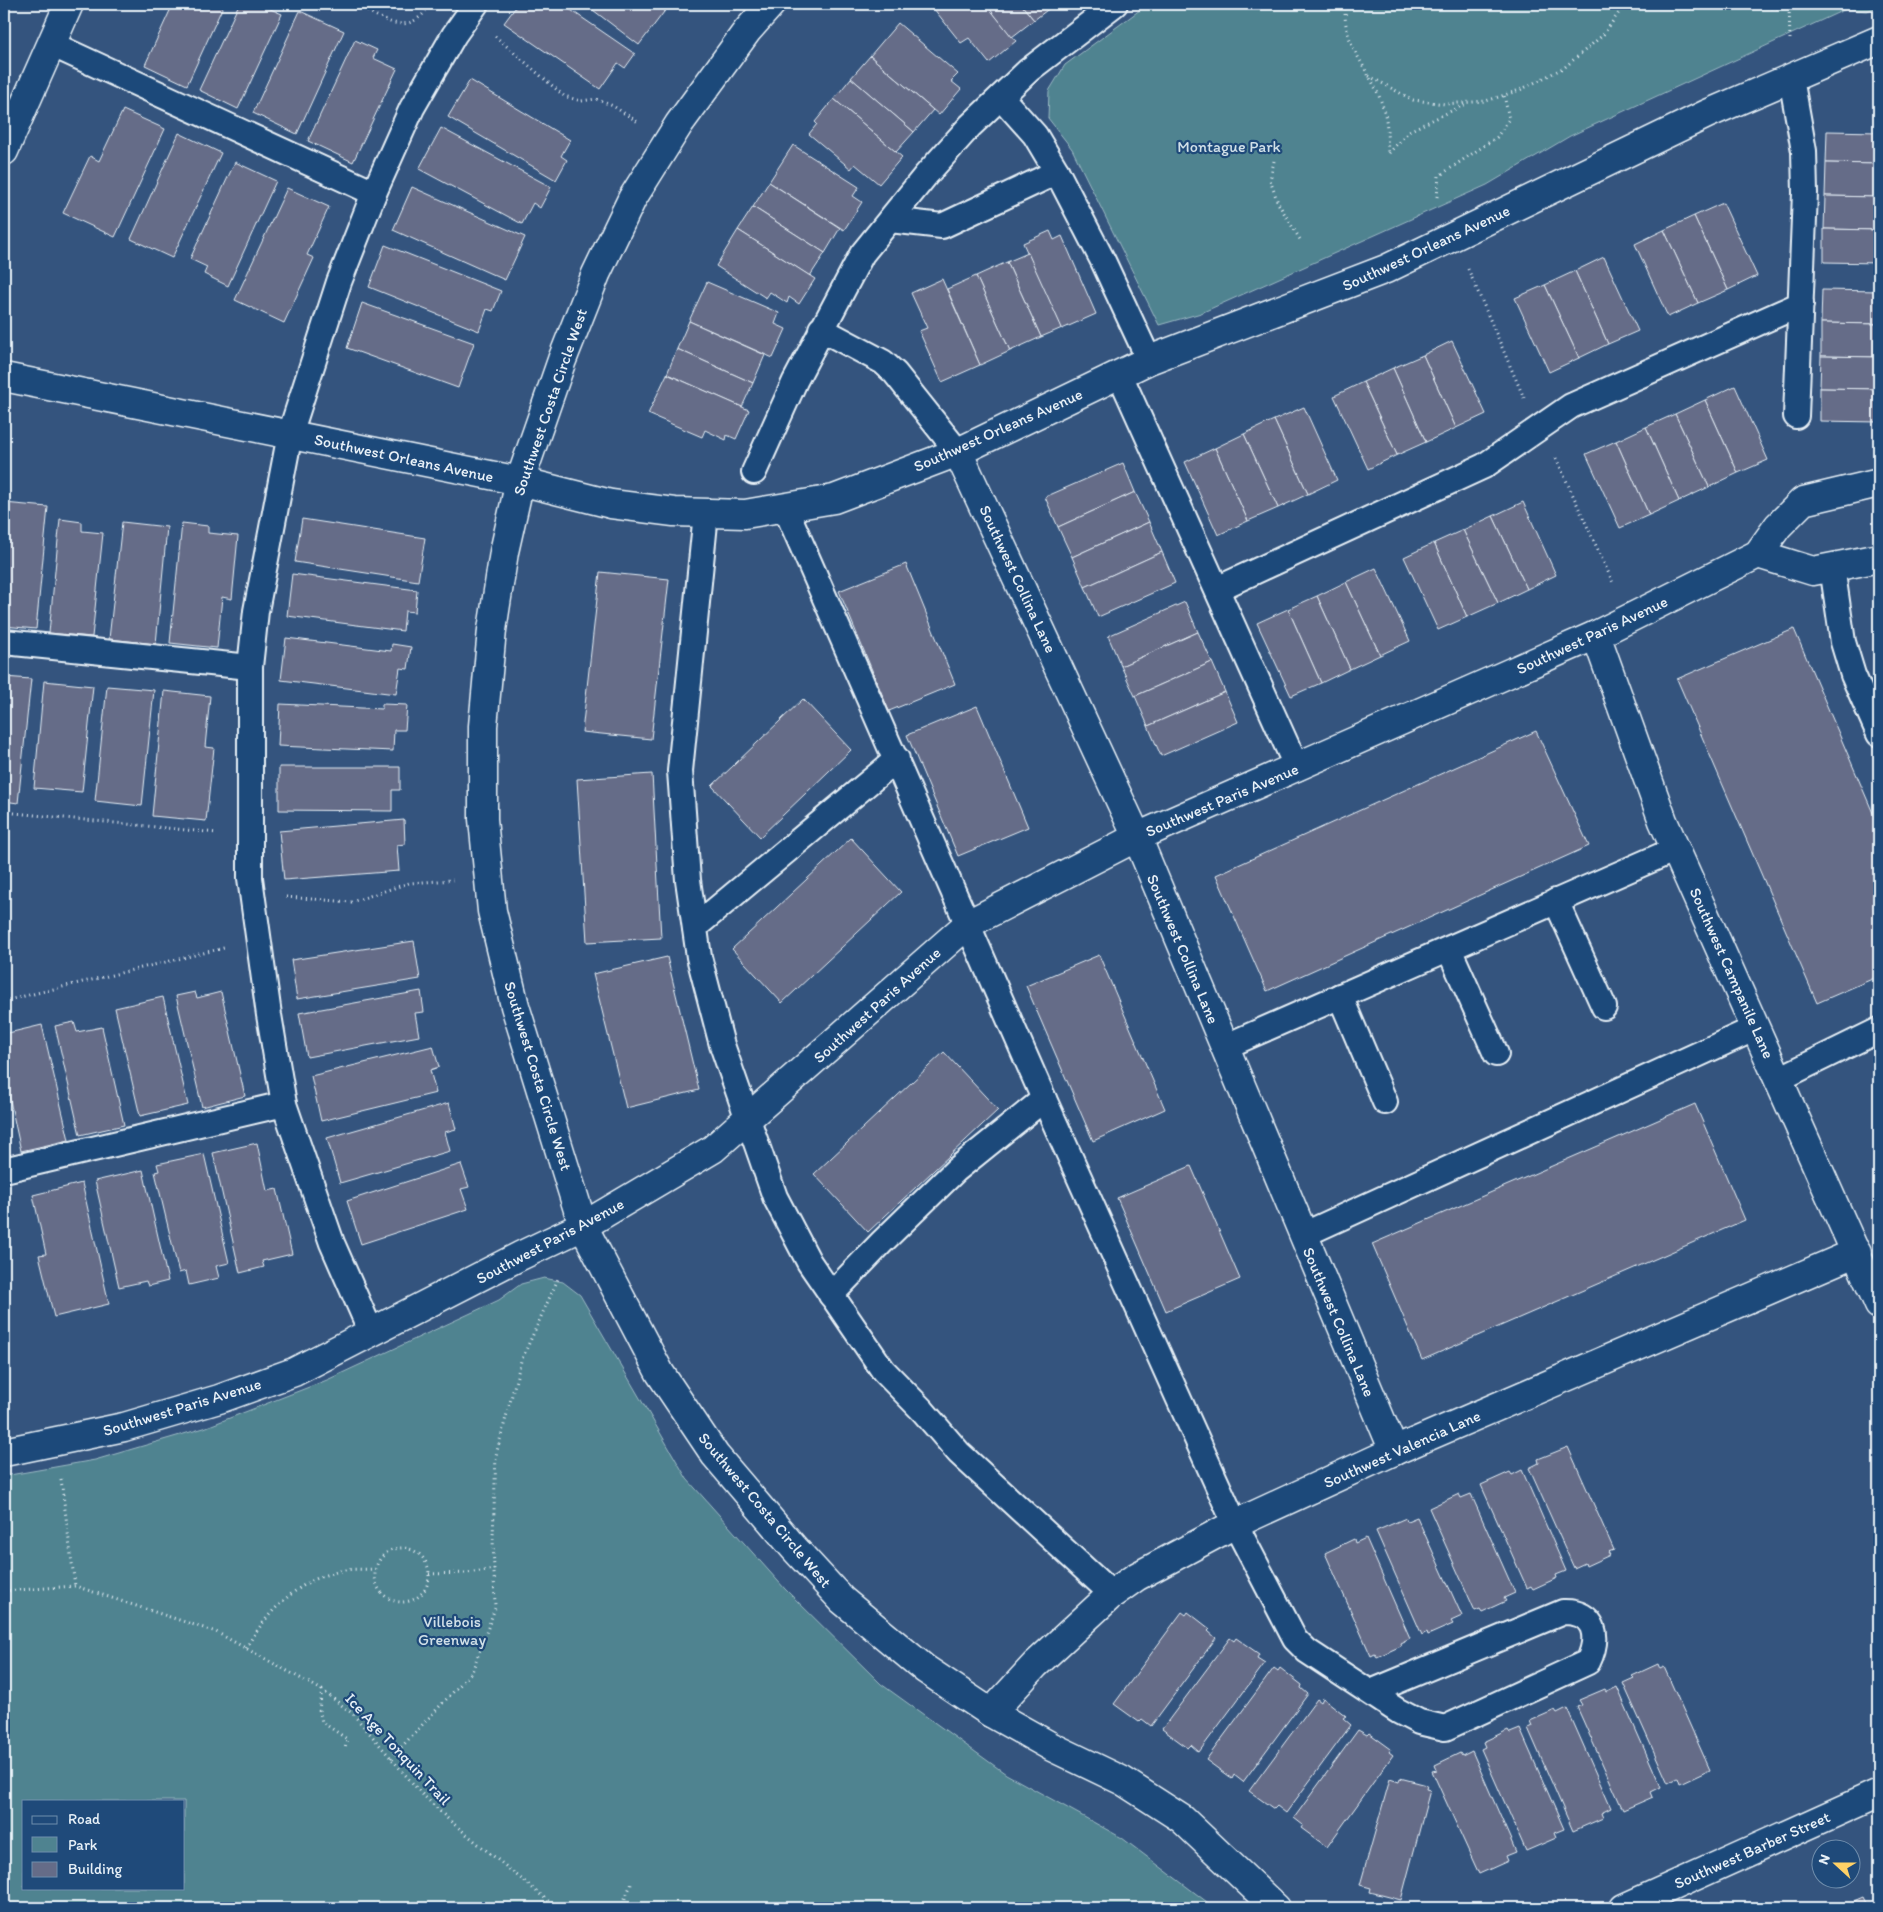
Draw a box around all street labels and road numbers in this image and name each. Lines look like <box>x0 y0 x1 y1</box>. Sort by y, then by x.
street label: Southwest Orleans Avenue <box>1339 201 1513 295</box>
street label: Southwest Costa Circle West <box>509 306 591 498</box>
street label: Southwest Orleans Avenue <box>911 384 1085 476</box>
street label: Southwest Orleans Avenue <box>313 430 495 486</box>
street label: Southwest Collina Lane <box>975 502 1061 656</box>
street label: Southwest Paris Avenue <box>1513 592 1671 678</box>
street label: Southwest Paris Avenue <box>1143 759 1301 841</box>
street label: Southwest Collina Lane <box>1143 871 1223 1027</box>
street label: Southwest Campanile Lane <box>1686 885 1778 1062</box>
street label: Southwest Paris Avenue <box>810 943 944 1067</box>
street label: Southwest Costa Circle West <box>500 979 576 1173</box>
street label: Southwest Paris Avenue <box>473 1194 627 1288</box>
street label: Southwest Collina Lane <box>1299 1244 1379 1400</box>
street label: Southwest Paris Avenue <box>101 1374 263 1440</box>
street label: Southwest Valencia Lane <box>1321 1406 1484 1492</box>
street label: Southwest Costa Circle West <box>695 1429 835 1591</box>
street label: Ice Age Tonquin Trail <box>341 1689 455 1809</box>
street label: Southwest Barber Street <box>1671 1807 1833 1893</box>

